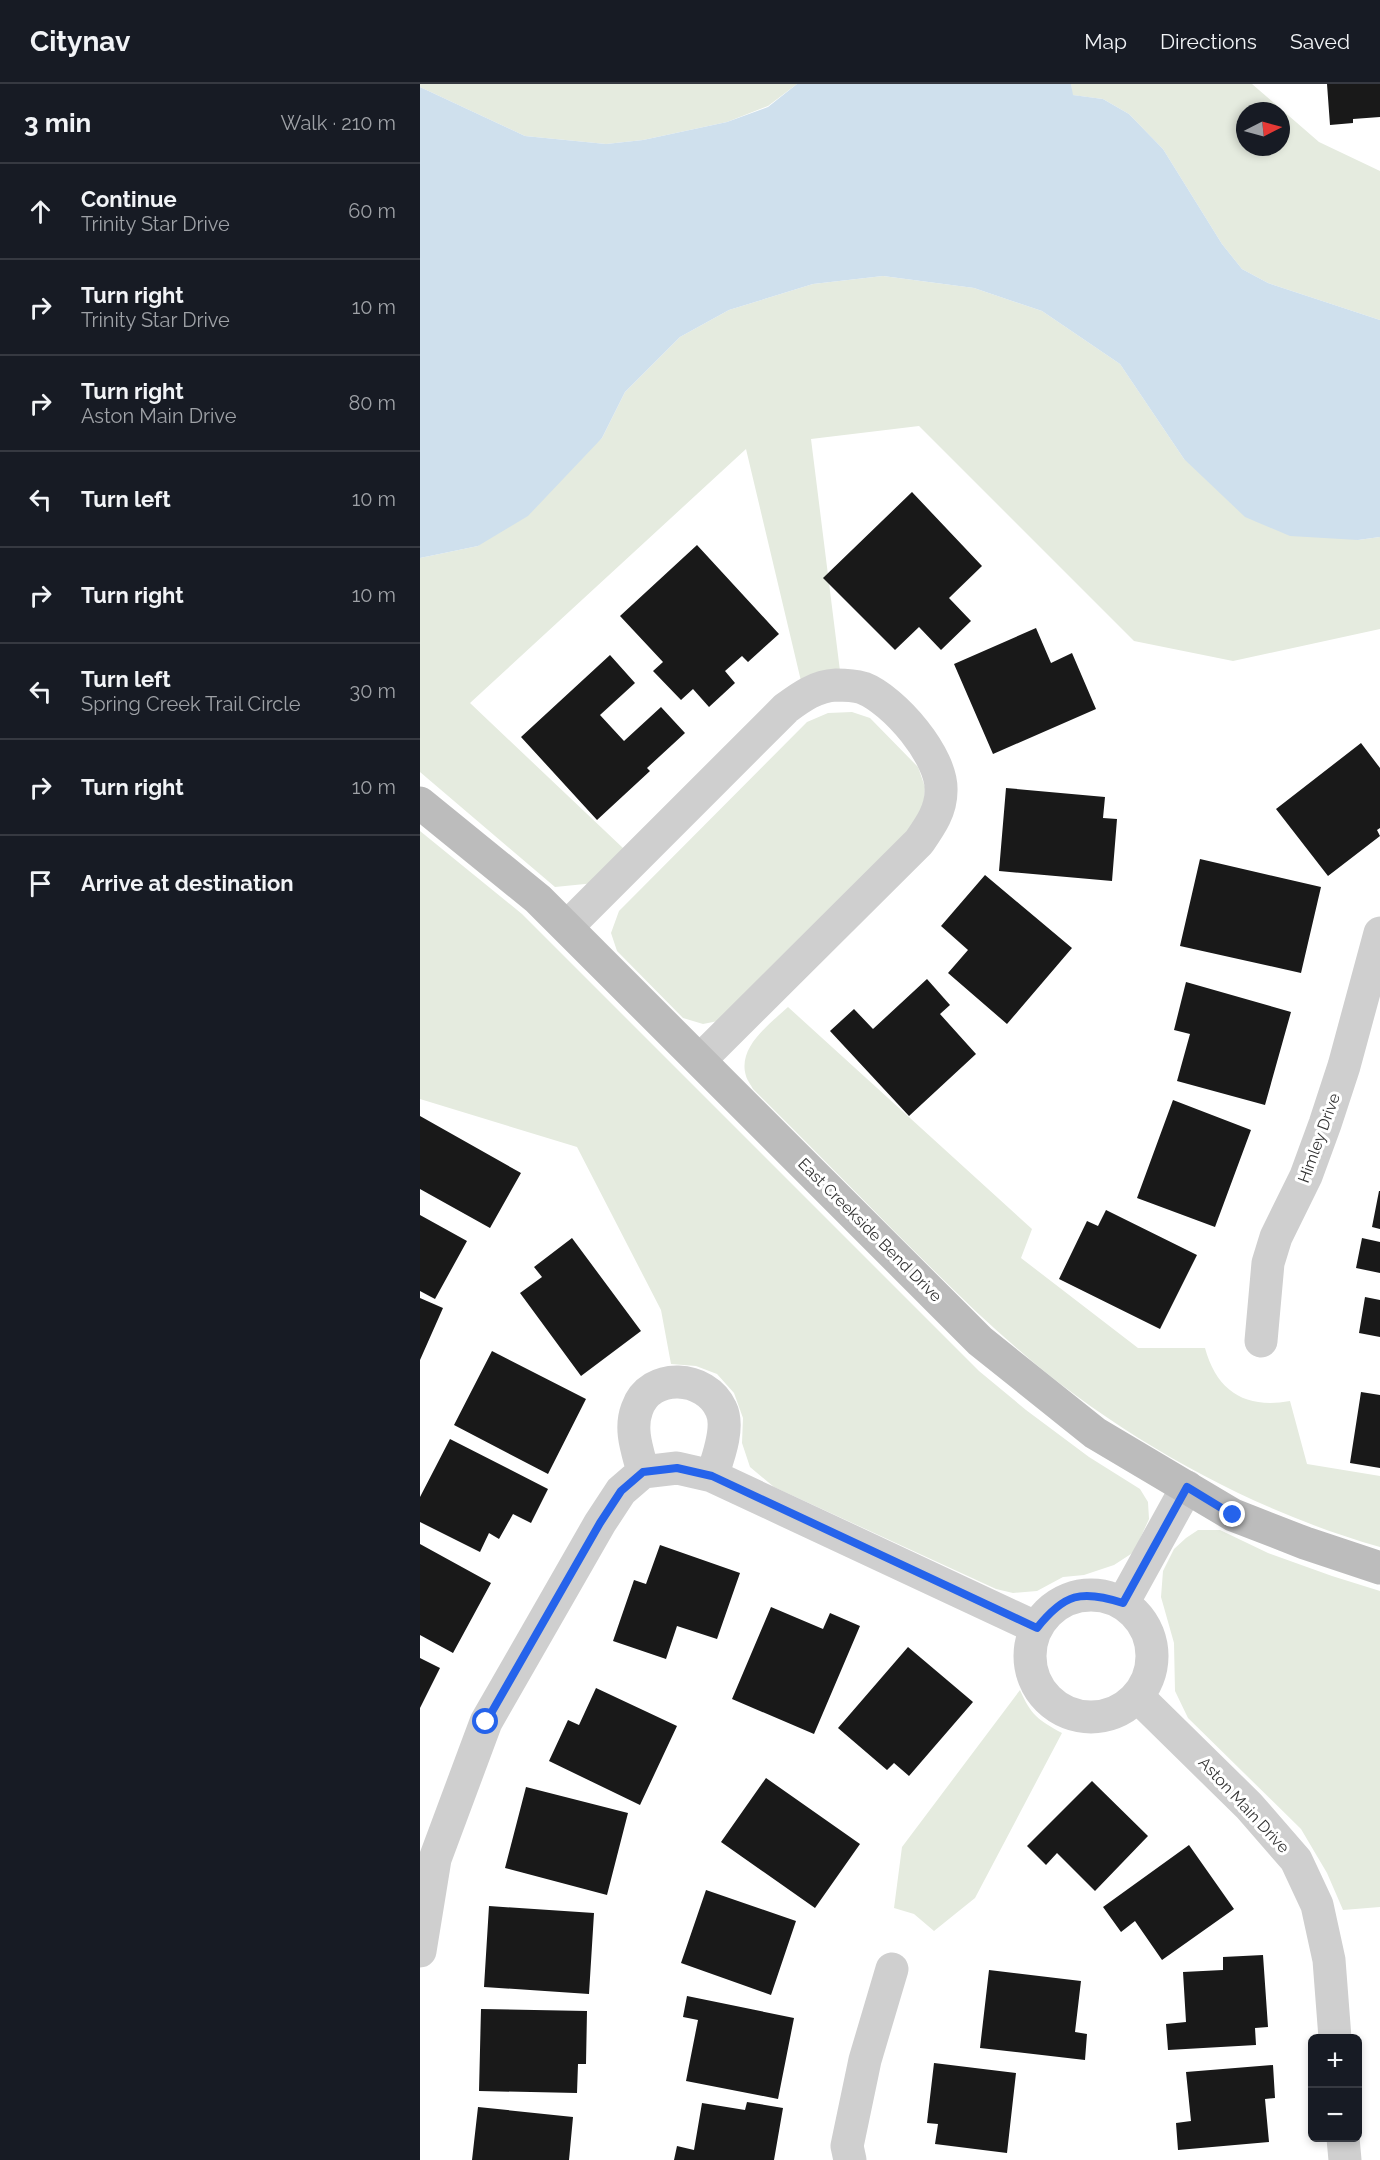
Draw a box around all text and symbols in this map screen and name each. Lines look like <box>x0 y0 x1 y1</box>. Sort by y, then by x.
text: Citynav <box>30 25 130 58</box>
text: Map <box>1084 29 1127 54</box>
text: Directions <box>1160 29 1257 54</box>
text: Saved <box>1290 29 1350 54</box>
north arrow <box>1236 102 1290 156</box>
text: 3 min <box>24 108 91 138</box>
text: Walk · 210 m <box>281 111 396 135</box>
text: Continue <box>81 186 177 212</box>
icon: ahead <box>24 195 57 228</box>
text: 60 m <box>348 199 396 223</box>
text: Trinity Star Drive <box>81 212 230 236</box>
text: Turn right <box>81 282 184 308</box>
icon: right <box>24 291 57 324</box>
text: 10 m <box>352 295 396 319</box>
text: Trinity Star Drive <box>81 308 230 332</box>
text: Turn right <box>81 378 184 404</box>
icon: right <box>24 387 57 420</box>
text: 80 m <box>348 391 396 415</box>
text: Aston Main Drive <box>81 404 236 428</box>
icon: left <box>24 483 57 516</box>
text: Turn left <box>81 486 171 512</box>
text: 10 m <box>352 487 396 511</box>
icon: right <box>24 579 57 612</box>
text: Turn right <box>81 582 184 608</box>
text: 10 m <box>352 583 396 607</box>
text: Turn left <box>81 666 171 692</box>
icon: left <box>24 675 57 708</box>
text: 30 m <box>350 679 396 703</box>
text: Spring Creek Trail Circle <box>81 692 301 716</box>
icon: right <box>24 771 57 804</box>
text: Turn right <box>81 774 184 800</box>
text: 10 m <box>352 775 396 799</box>
icon: arrive <box>24 867 57 900</box>
text: Arrive at destination <box>81 870 294 896</box>
street label: Himley Drive <box>1294 1091 1344 1185</box>
street label: East Creekside Bend Drive <box>794 1154 946 1306</box>
route end <box>1219 1501 1245 1527</box>
route start <box>472 1708 498 1734</box>
street label: Aston Main Drive <box>1195 1753 1293 1857</box>
map controls <box>1308 2034 1362 2142</box>
button: + <box>1308 2034 1362 2088</box>
button: − <box>1308 2088 1362 2142</box>

